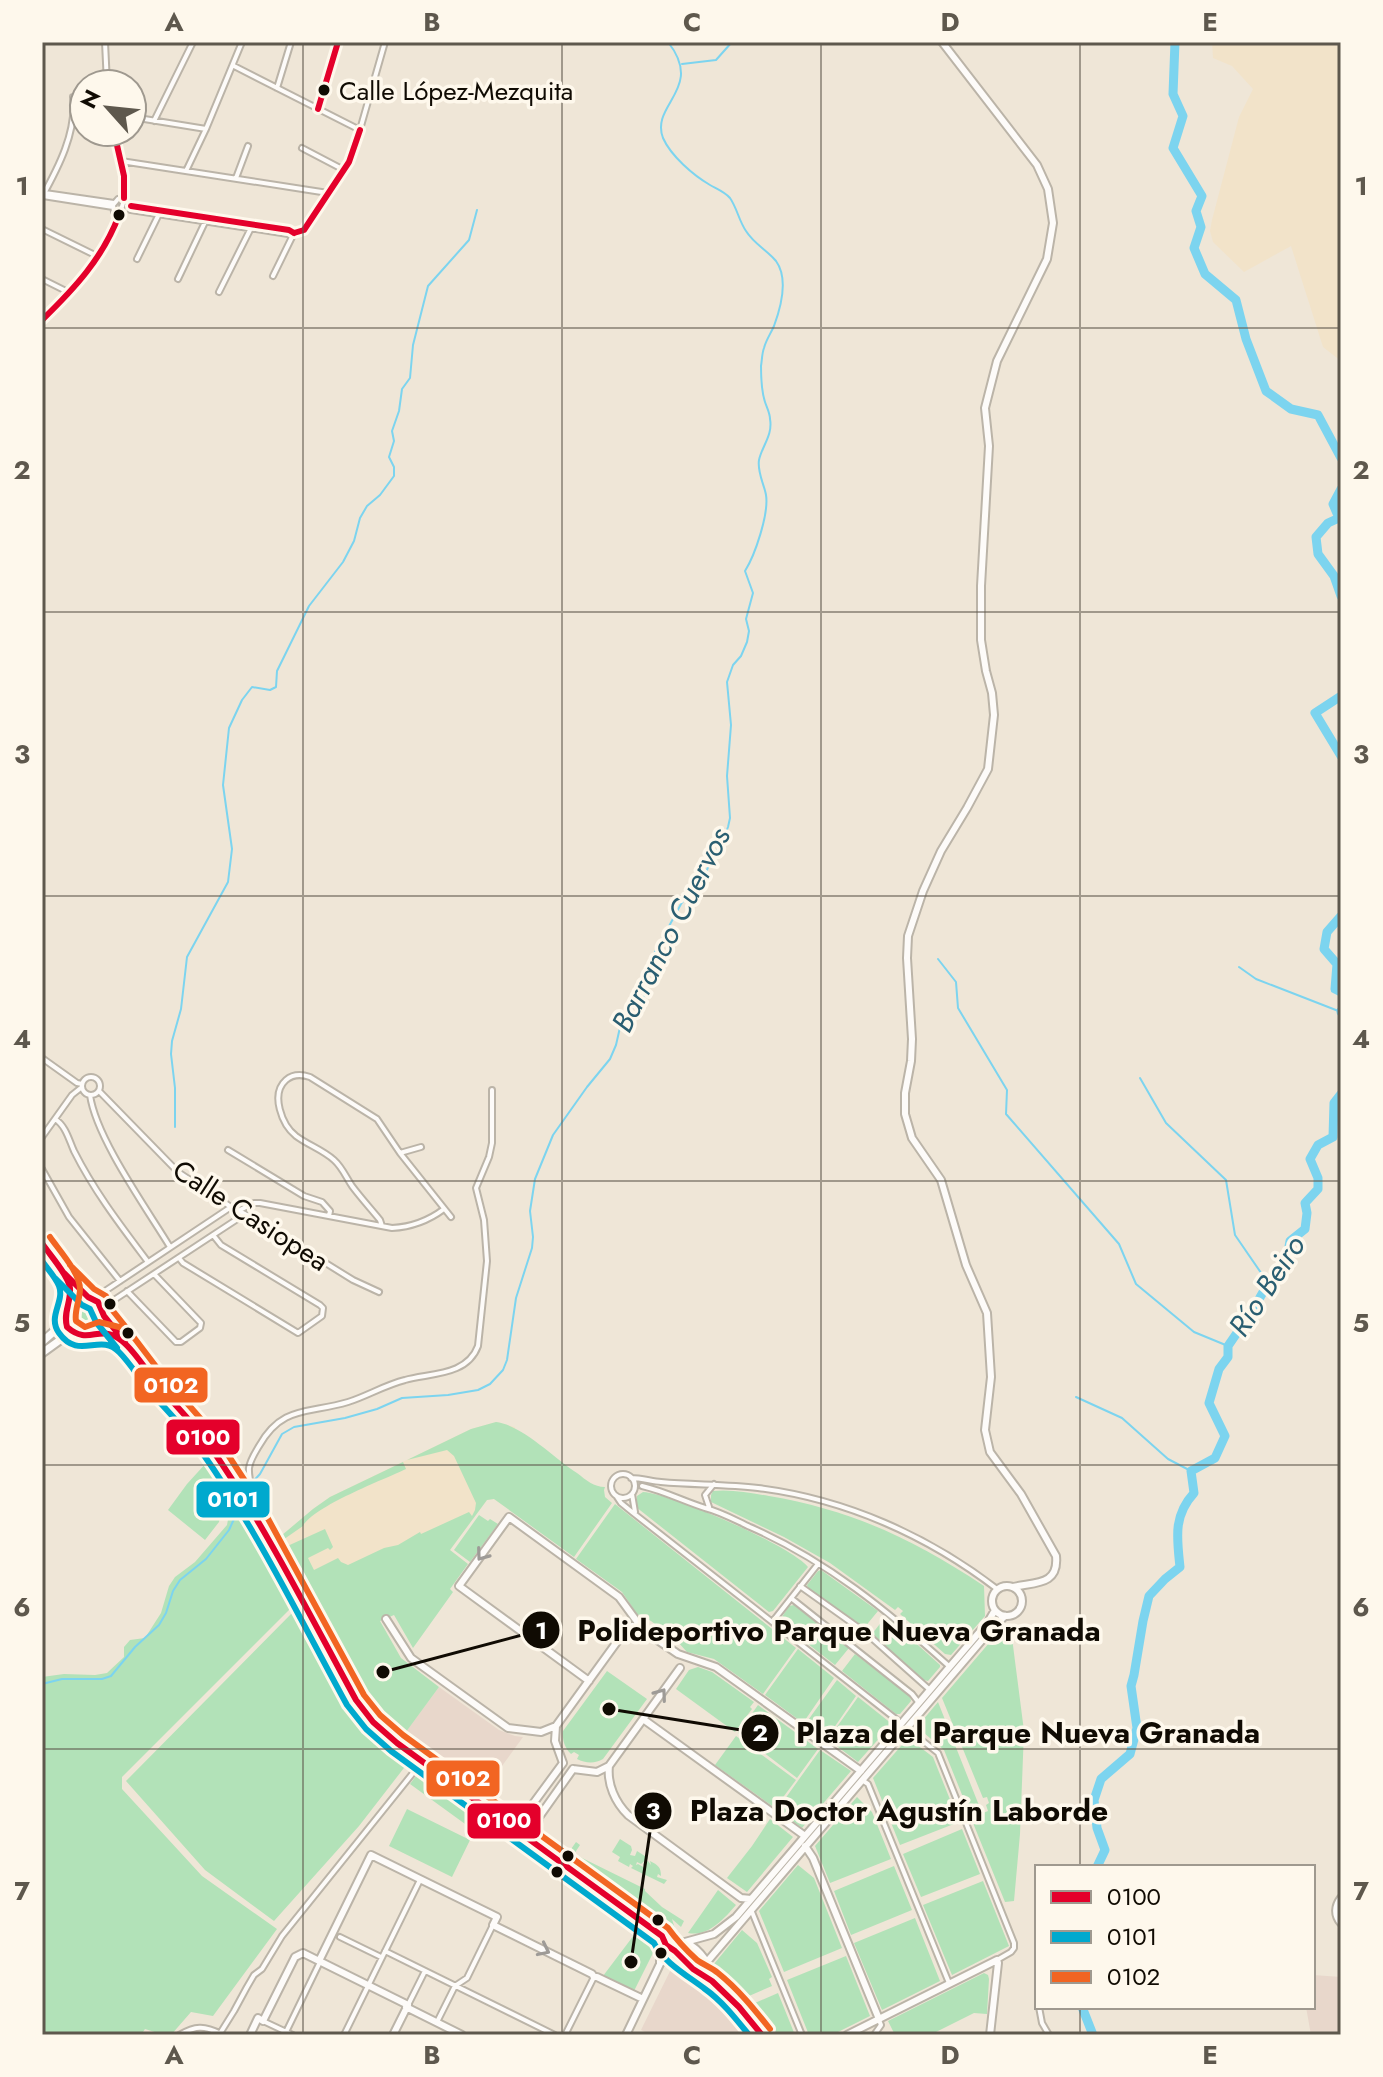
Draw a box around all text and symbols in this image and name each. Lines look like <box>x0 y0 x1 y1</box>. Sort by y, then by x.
text: A <box>163 3 184 41</box>
text: B <box>423 3 441 41</box>
text: C <box>683 3 701 41</box>
text: D <box>940 3 960 41</box>
text: E <box>1202 3 1218 41</box>
north arrow <box>68 68 148 148</box>
place label: Calle López-Mezquita <box>339 72 573 110</box>
marker: Calle López-Mezquita <box>316 82 332 98</box>
text: N <box>72 84 108 114</box>
text: 1 <box>15 167 29 205</box>
text: 1 <box>1354 167 1368 205</box>
unlabelled marker <box>111 207 127 223</box>
text: 2 <box>13 451 31 489</box>
text: 2 <box>1352 451 1370 489</box>
text: 3 <box>14 735 30 773</box>
text: 3 <box>1353 735 1369 773</box>
water label: Barranco Cuervos <box>600 820 741 1040</box>
text: 4 <box>13 1020 31 1058</box>
text: 4 <box>1352 1020 1370 1058</box>
street label: Calle Casiopea <box>165 1150 337 1281</box>
water label: Río Beiro <box>1218 1227 1315 1345</box>
unlabelled marker <box>102 1296 118 1312</box>
text: 5 <box>14 1304 30 1342</box>
text: 5 <box>1353 1304 1369 1342</box>
unlabelled marker <box>120 1325 136 1341</box>
line badge: 0102 <box>133 1366 209 1404</box>
text: 0102 <box>144 1369 198 1401</box>
line badge: 0100 <box>165 1418 241 1456</box>
text: 0100 <box>176 1421 230 1453</box>
line badge: 0101 <box>195 1480 271 1519</box>
text: 0101 <box>207 1483 259 1515</box>
one-way arrow <box>477 1546 491 1561</box>
text: 6 <box>13 1588 31 1626</box>
text: 6 <box>1352 1588 1370 1626</box>
callout: Polideportivo Parque Nueva Granada <box>521 1603 1117 1657</box>
text: Polideportivo Parque Nueva Granada <box>577 1609 1101 1652</box>
text: 1 <box>535 1613 547 1648</box>
one-way arrow <box>652 1688 666 1702</box>
callout: Plaza del Parque Nueva Granada <box>740 1706 1276 1760</box>
text: Plaza del Parque Nueva Granada <box>796 1711 1260 1754</box>
text: 2 <box>752 1715 768 1750</box>
line badge: 0102 <box>425 1759 501 1798</box>
text: 0102 <box>436 1762 490 1794</box>
callout: Plaza Doctor Agustín Laborde <box>633 1784 1124 1838</box>
text: Plaza Doctor Agustín Laborde <box>690 1789 1108 1832</box>
text: 3 <box>646 1793 661 1828</box>
line badge: 0100 <box>466 1802 542 1840</box>
text: 0100 <box>477 1804 531 1836</box>
unlabelled marker <box>560 1848 576 1864</box>
unlabelled marker <box>549 1864 565 1880</box>
legend <box>1035 1865 1315 2009</box>
text: 7 <box>14 1872 30 1910</box>
text: 7 <box>1353 1872 1369 1910</box>
text: 0100 <box>1107 1879 1161 1914</box>
unlabelled marker <box>650 1912 666 1928</box>
text: 0101 <box>1107 1919 1157 1954</box>
one-way arrow <box>536 1941 550 1957</box>
unlabelled marker <box>653 1945 669 1961</box>
text: 0102 <box>1107 1959 1160 1994</box>
text: A <box>163 2036 184 2074</box>
text: B <box>423 2036 441 2074</box>
text: C <box>683 2036 701 2074</box>
text: D <box>940 2036 960 2074</box>
text: E <box>1202 2036 1218 2074</box>

